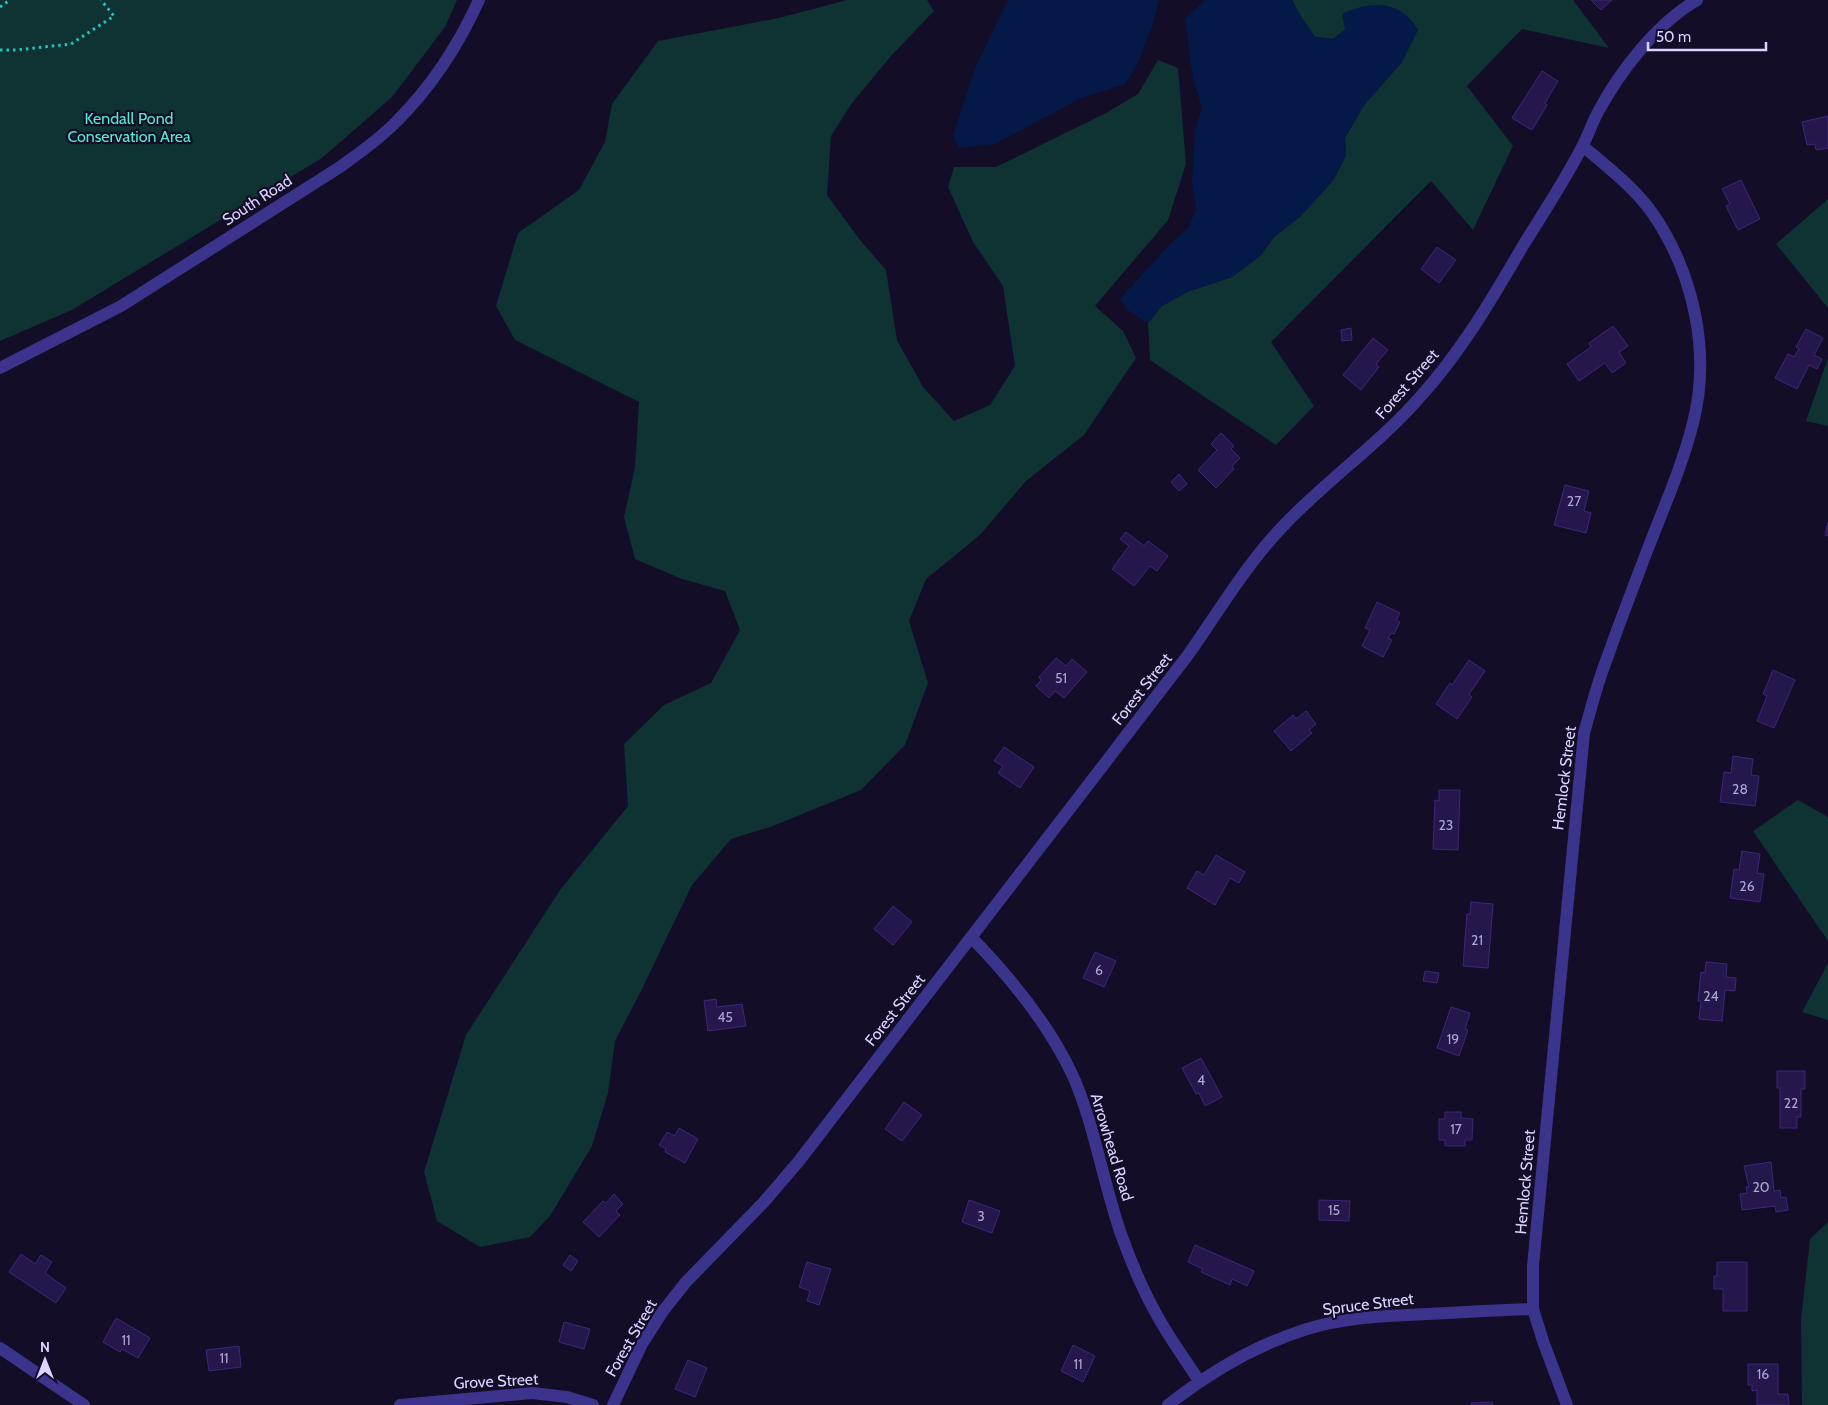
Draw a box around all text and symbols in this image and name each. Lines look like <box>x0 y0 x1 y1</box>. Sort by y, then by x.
scale bar <box>1648 20 1766 52</box>
text: 50 m <box>1656 28 1691 46</box>
park label: Kendall Pond Conservation Area <box>67 109 191 146</box>
street label: South Road <box>219 171 295 229</box>
street label: Forest Street <box>1372 345 1443 423</box>
house number: 27 <box>1567 492 1581 510</box>
street label: Forest Street <box>1108 649 1176 729</box>
house number: 51 <box>1055 669 1067 687</box>
street label: Hemlock Street <box>1548 724 1580 831</box>
house number: 28 <box>1732 780 1748 798</box>
house number: 23 <box>1439 816 1453 834</box>
house number: 26 <box>1739 877 1755 895</box>
house number: 21 <box>1471 931 1483 949</box>
house number: 6 <box>1095 961 1103 979</box>
street label: Forest Street <box>861 970 929 1050</box>
house number: 24 <box>1703 987 1719 1005</box>
house number: 45 <box>717 1008 733 1026</box>
house number: 19 <box>1447 1030 1459 1048</box>
house number: 4 <box>1197 1071 1205 1089</box>
street label: Arrowhead Road <box>1087 1091 1137 1203</box>
house number: 22 <box>1784 1094 1798 1112</box>
house number: 17 <box>1450 1120 1462 1138</box>
street label: Hemlock Street <box>1511 1128 1539 1235</box>
house number: 20 <box>1752 1178 1770 1196</box>
house number: 15 <box>1328 1201 1340 1219</box>
house number: 3 <box>977 1207 985 1225</box>
street label: Spruce Street <box>1321 1289 1415 1319</box>
street label: Forest Street <box>601 1295 661 1380</box>
house number: 11 <box>121 1331 131 1349</box>
north arrow <box>20 1335 70 1385</box>
text: N <box>40 1338 50 1356</box>
house number: 11 <box>219 1349 229 1367</box>
house number: 11 <box>1073 1355 1083 1373</box>
house number: 16 <box>1757 1365 1769 1383</box>
street label: Grove Street <box>453 1369 539 1393</box>

